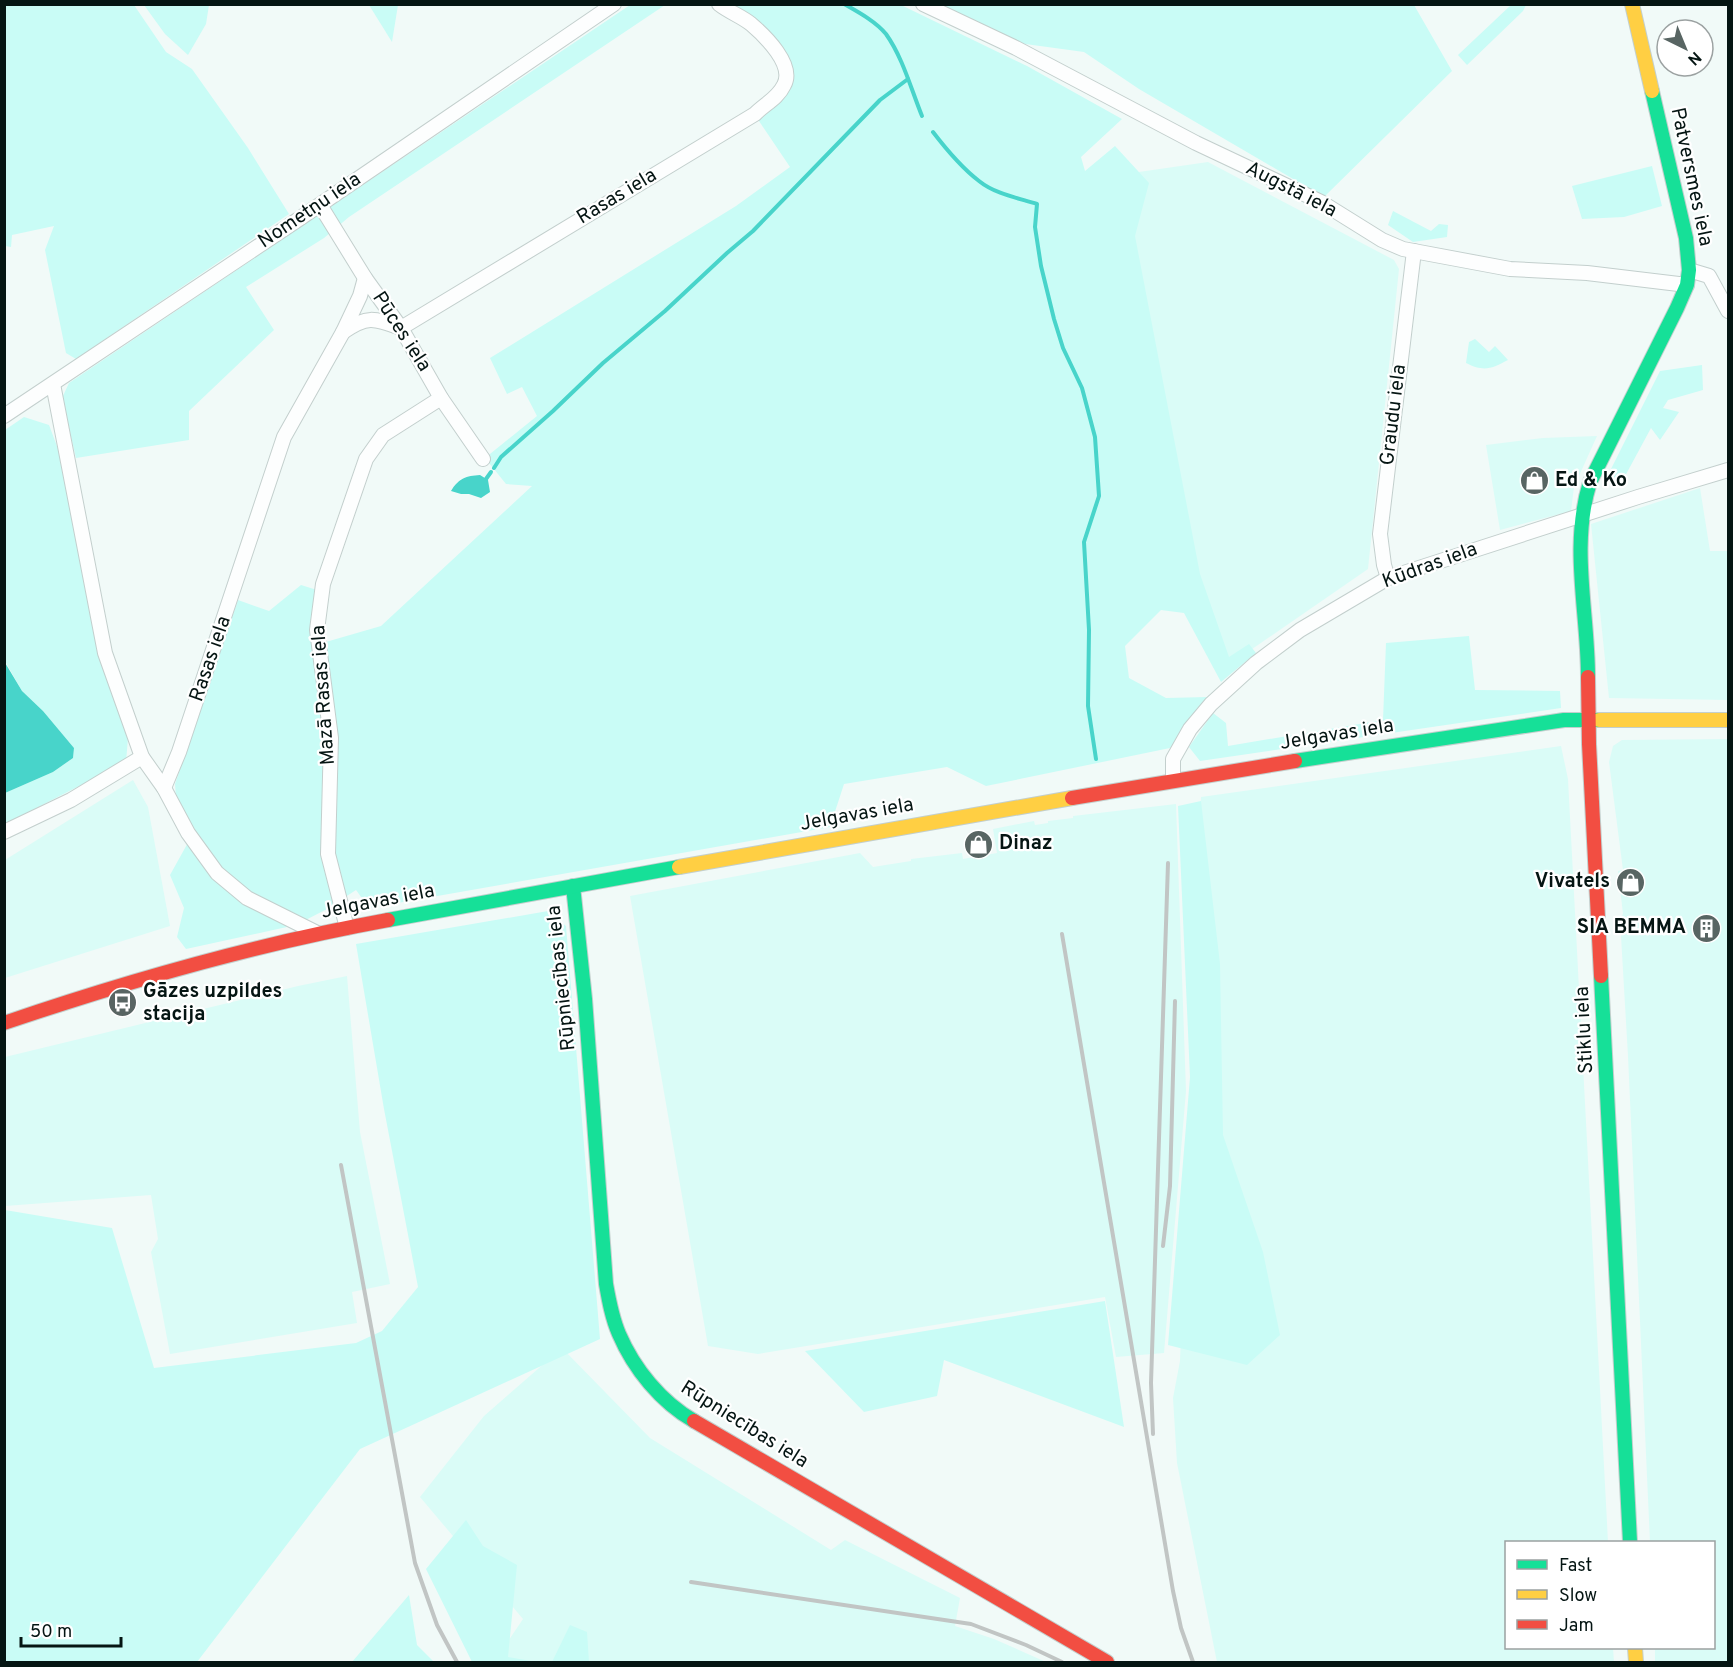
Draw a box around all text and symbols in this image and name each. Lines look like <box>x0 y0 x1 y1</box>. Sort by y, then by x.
north arrow <box>1655 18 1715 78</box>
text: N <box>1683 46 1705 69</box>
street label: Patversmes iela <box>1664 105 1718 249</box>
street label: Augstā iela <box>1241 156 1341 224</box>
street label: Rasas iela <box>572 163 662 231</box>
street label: Nometņu iela <box>254 167 366 255</box>
street label: Pūces iela <box>365 287 437 377</box>
street label: Graudu iela <box>1375 363 1413 467</box>
shop icon: Ed & Ko <box>1518 465 1550 497</box>
place label: Ed & Ko <box>1555 468 1627 494</box>
street label: Kūdras iela <box>1379 537 1481 595</box>
street label: Rasas iela <box>184 613 238 705</box>
street label: Mazā Rasas iela <box>306 624 342 766</box>
street label: Jelgavas iela <box>1278 713 1396 757</box>
street label: Jelgavas iela <box>798 792 916 838</box>
shop icon: Dinaz <box>962 828 994 860</box>
place label: Dinaz <box>999 831 1053 857</box>
shop icon: Vivatels <box>1615 866 1647 898</box>
place label: Vivatels <box>1535 869 1610 895</box>
street label: Jelgavas iela <box>319 878 437 926</box>
street label: Rūpniecības iela <box>541 904 583 1052</box>
building icon: SIA BEMMA <box>1691 912 1723 944</box>
place label: SIA BEMMA <box>1577 915 1686 941</box>
place label: Gāzes uzpildes stacija <box>143 979 282 1028</box>
street label: Stiklu iela <box>1570 986 1600 1074</box>
bus stop icon: Gāzes uzpildes stacija <box>106 987 138 1019</box>
street label: Rūpniecības iela <box>675 1375 813 1475</box>
legend <box>1505 1541 1715 1649</box>
text: Fast <box>1559 1555 1592 1578</box>
text: Slow <box>1559 1585 1597 1608</box>
scale bar <box>21 1610 122 1648</box>
text: Jam <box>1559 1615 1594 1638</box>
text: 50 m <box>30 1621 72 1644</box>

